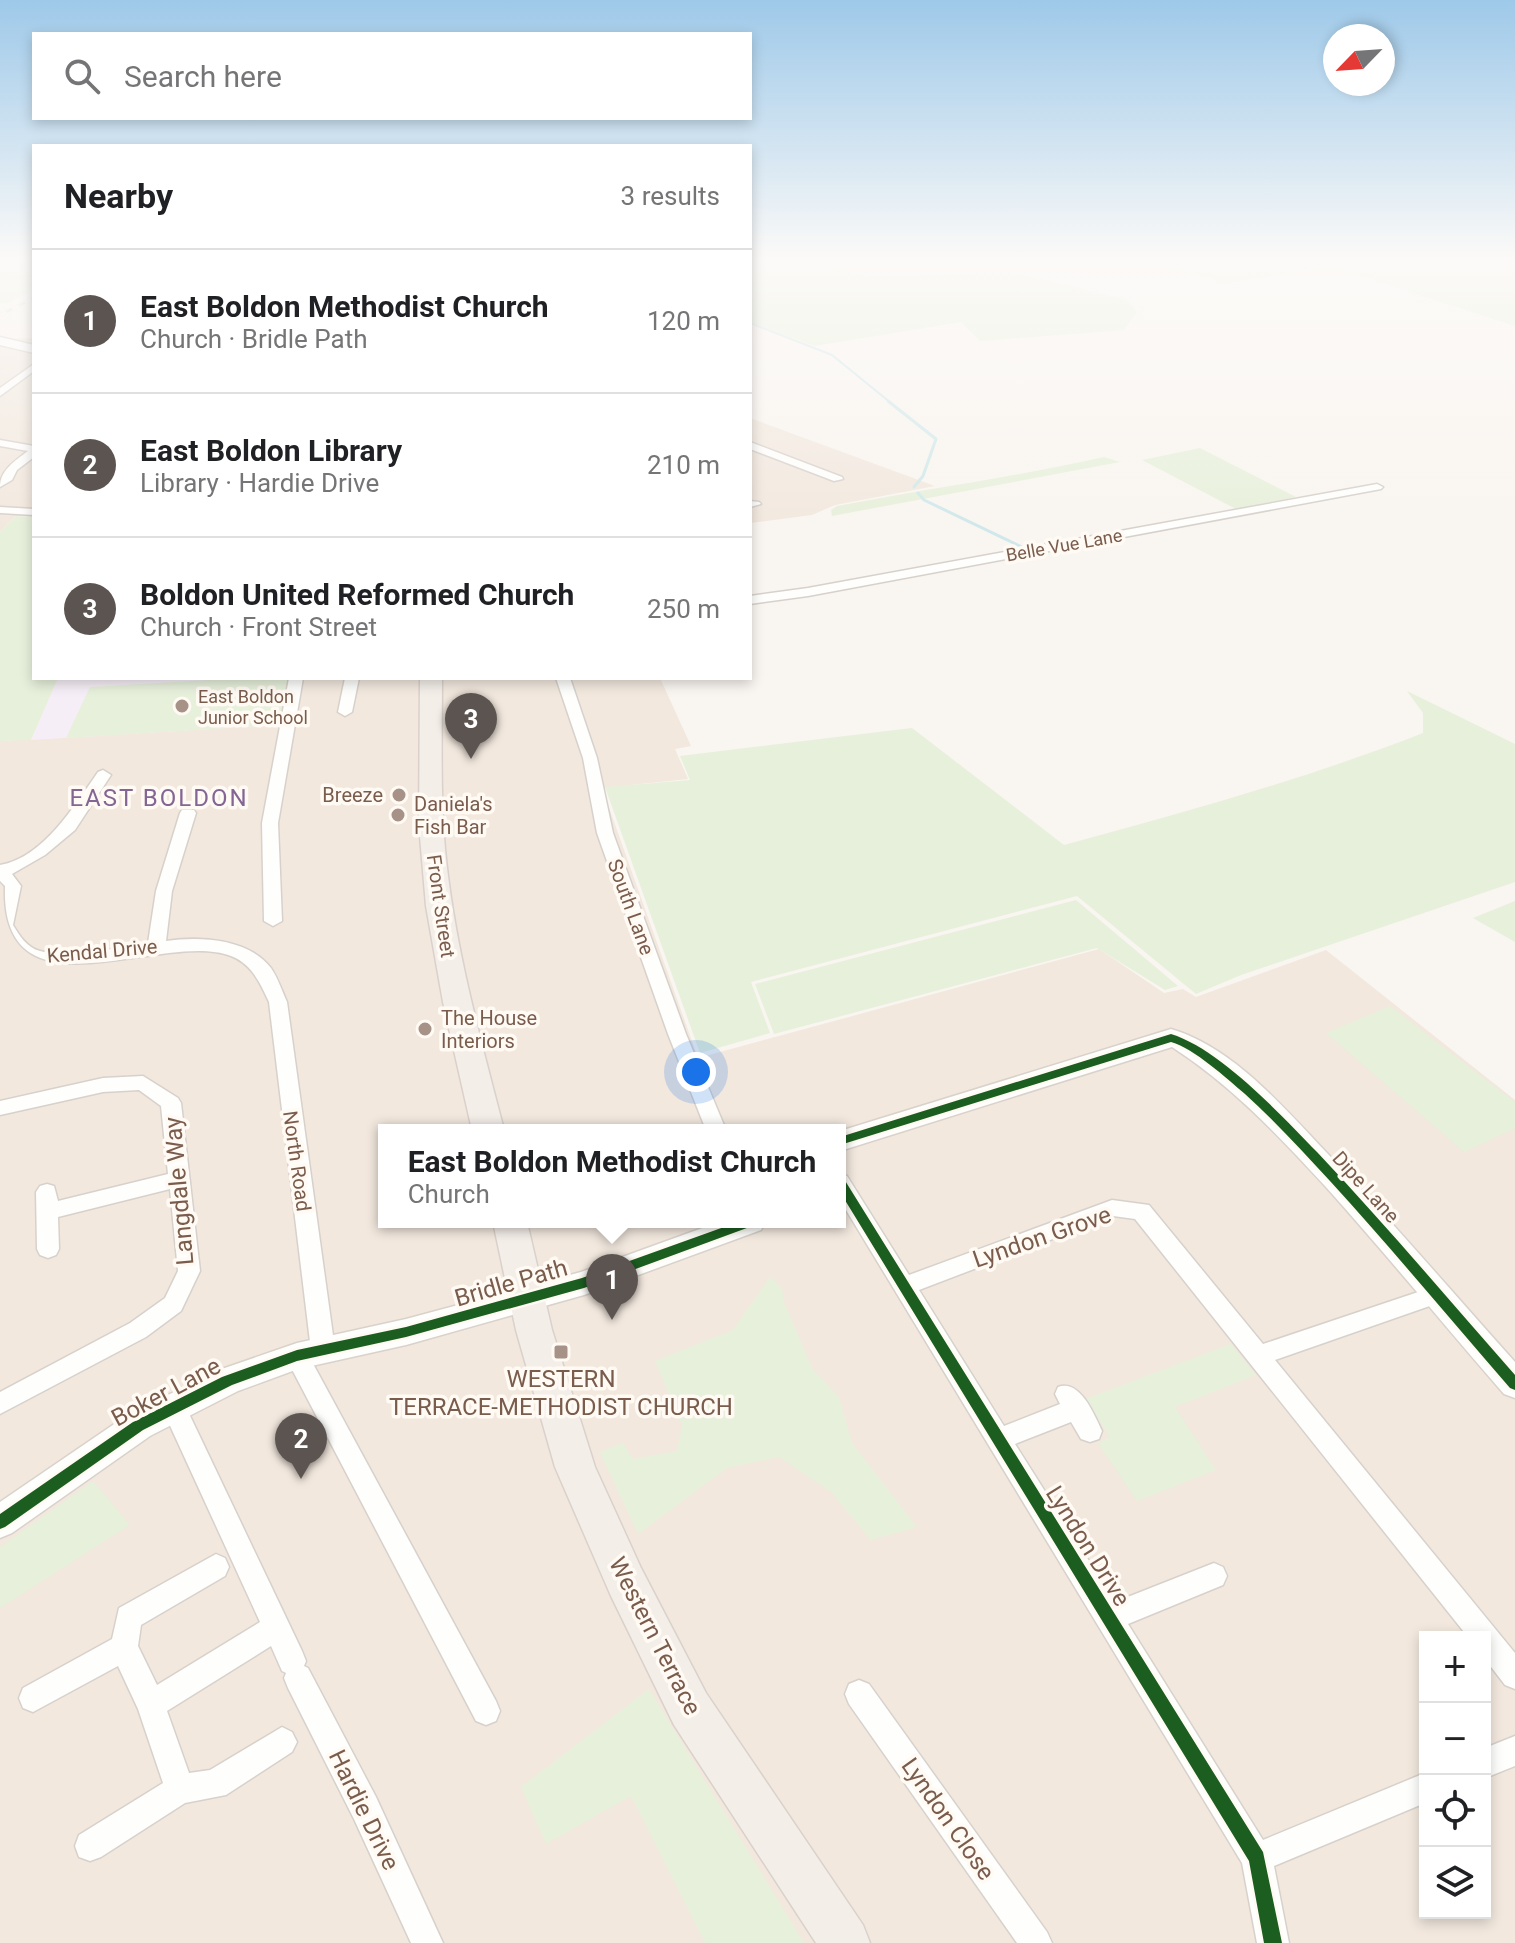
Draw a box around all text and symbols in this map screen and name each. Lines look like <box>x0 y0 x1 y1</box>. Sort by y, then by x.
north arrow <box>1323 24 1395 96</box>
search box <box>32 32 752 120</box>
icon: search <box>60 54 104 98</box>
text: Search here <box>124 59 282 94</box>
text: Nearby <box>64 176 173 216</box>
text: 3 results <box>621 181 720 211</box>
text: East Boldon Methodist Church <box>140 289 549 324</box>
text: 1 <box>83 306 97 336</box>
text: 120 m <box>647 306 720 336</box>
text: Church · Bridle Path <box>140 324 368 354</box>
text: East Boldon Library <box>140 433 402 468</box>
text: 2 <box>83 450 97 480</box>
text: 210 m <box>647 450 720 480</box>
text: Library · Hardie Drive <box>140 468 379 498</box>
street label: Belle Vue Lane <box>1004 524 1124 566</box>
text: Boldon United Reformed Church <box>140 577 574 612</box>
text: 3 <box>83 594 97 624</box>
text: 250 m <box>647 594 720 624</box>
text: Church · Front Street <box>140 612 377 642</box>
place label: East Boldon Junior School <box>198 686 308 728</box>
pin: 3 <box>445 693 497 759</box>
marker: East Boldon Junior School <box>173 697 191 715</box>
place label: Breeze <box>322 783 383 807</box>
district label: EAST BOLDON <box>69 784 249 812</box>
marker: Breeze <box>390 786 408 804</box>
place label: Daniela's Fish Bar <box>414 792 493 839</box>
marker: Daniela's Fish Bar <box>389 806 407 824</box>
street label: Front Street <box>422 853 460 959</box>
street label: South Lane <box>603 856 659 958</box>
street label: Kendal Drive <box>46 934 158 968</box>
place label: The House Interiors <box>441 1006 537 1053</box>
marker: The House Interiors <box>416 1020 434 1038</box>
your location <box>676 1052 716 1092</box>
street label: North Road <box>278 1109 316 1213</box>
street label: Langdale Way <box>159 1115 199 1266</box>
popup <box>378 1124 846 1228</box>
text: East Boldon Methodist Church <box>408 1144 816 1179</box>
street label: Dipe Lane <box>1328 1146 1404 1228</box>
text: Church <box>408 1179 490 1209</box>
street label: Lyndon Grove <box>969 1200 1115 1274</box>
street label: Bridle Path <box>451 1254 571 1312</box>
pin: 1 <box>586 1254 638 1320</box>
marker: WESTERN TERRACE-METHODIST CHURCH <box>552 1343 570 1361</box>
street label: Boker Lane <box>107 1352 225 1432</box>
place label: WESTERN TERRACE-METHODIST CHURCH <box>389 1365 733 1421</box>
pin: 2 <box>275 1413 327 1479</box>
street label: Lyndon Drive <box>1040 1481 1136 1611</box>
street label: Western Terrace <box>603 1552 707 1720</box>
map controls <box>1419 1631 1491 1919</box>
button: + <box>1419 1631 1491 1703</box>
button: − <box>1419 1703 1491 1775</box>
street label: Hardie Drive <box>323 1745 405 1875</box>
street label: Lyndon Close <box>896 1753 1000 1885</box>
button: locate <box>1419 1775 1491 1847</box>
button: layers <box>1419 1847 1491 1919</box>

